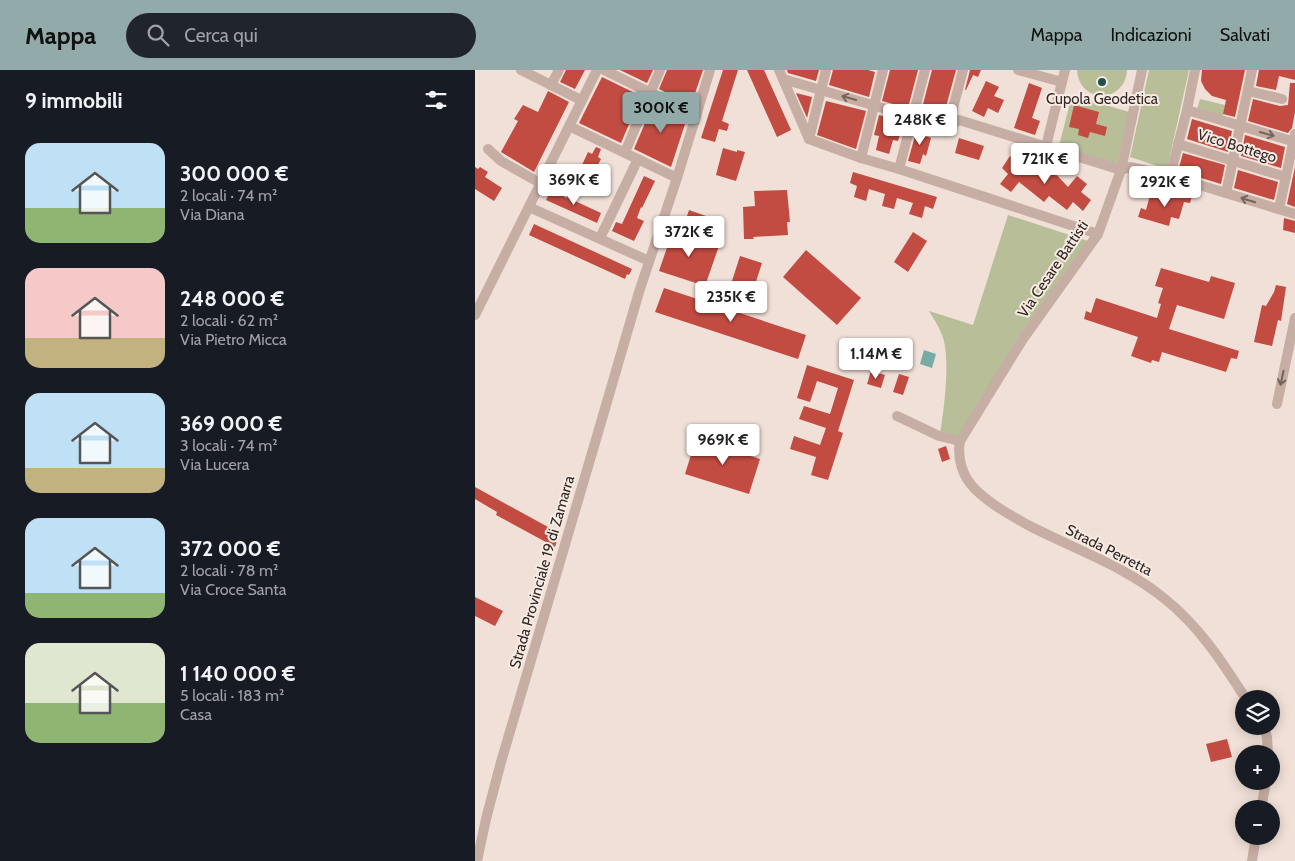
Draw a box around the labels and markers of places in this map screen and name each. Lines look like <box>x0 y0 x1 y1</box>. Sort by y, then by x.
marker: Cupola Geodetica <box>1096 76 1108 88</box>
place label: Cupola Geodetica <box>1046 90 1159 108</box>
pin: 300K € <box>620 92 702 134</box>
pin: 248K € <box>879 104 961 146</box>
pin: 721K € <box>1004 142 1086 185</box>
pin: 369K € <box>533 164 615 206</box>
pin: 292K € <box>1124 166 1206 208</box>
pin: 372K € <box>648 216 730 258</box>
pin: 235K € <box>690 280 772 323</box>
pin: 1.14M € <box>830 338 922 380</box>
pin: 969K € <box>682 424 764 466</box>

